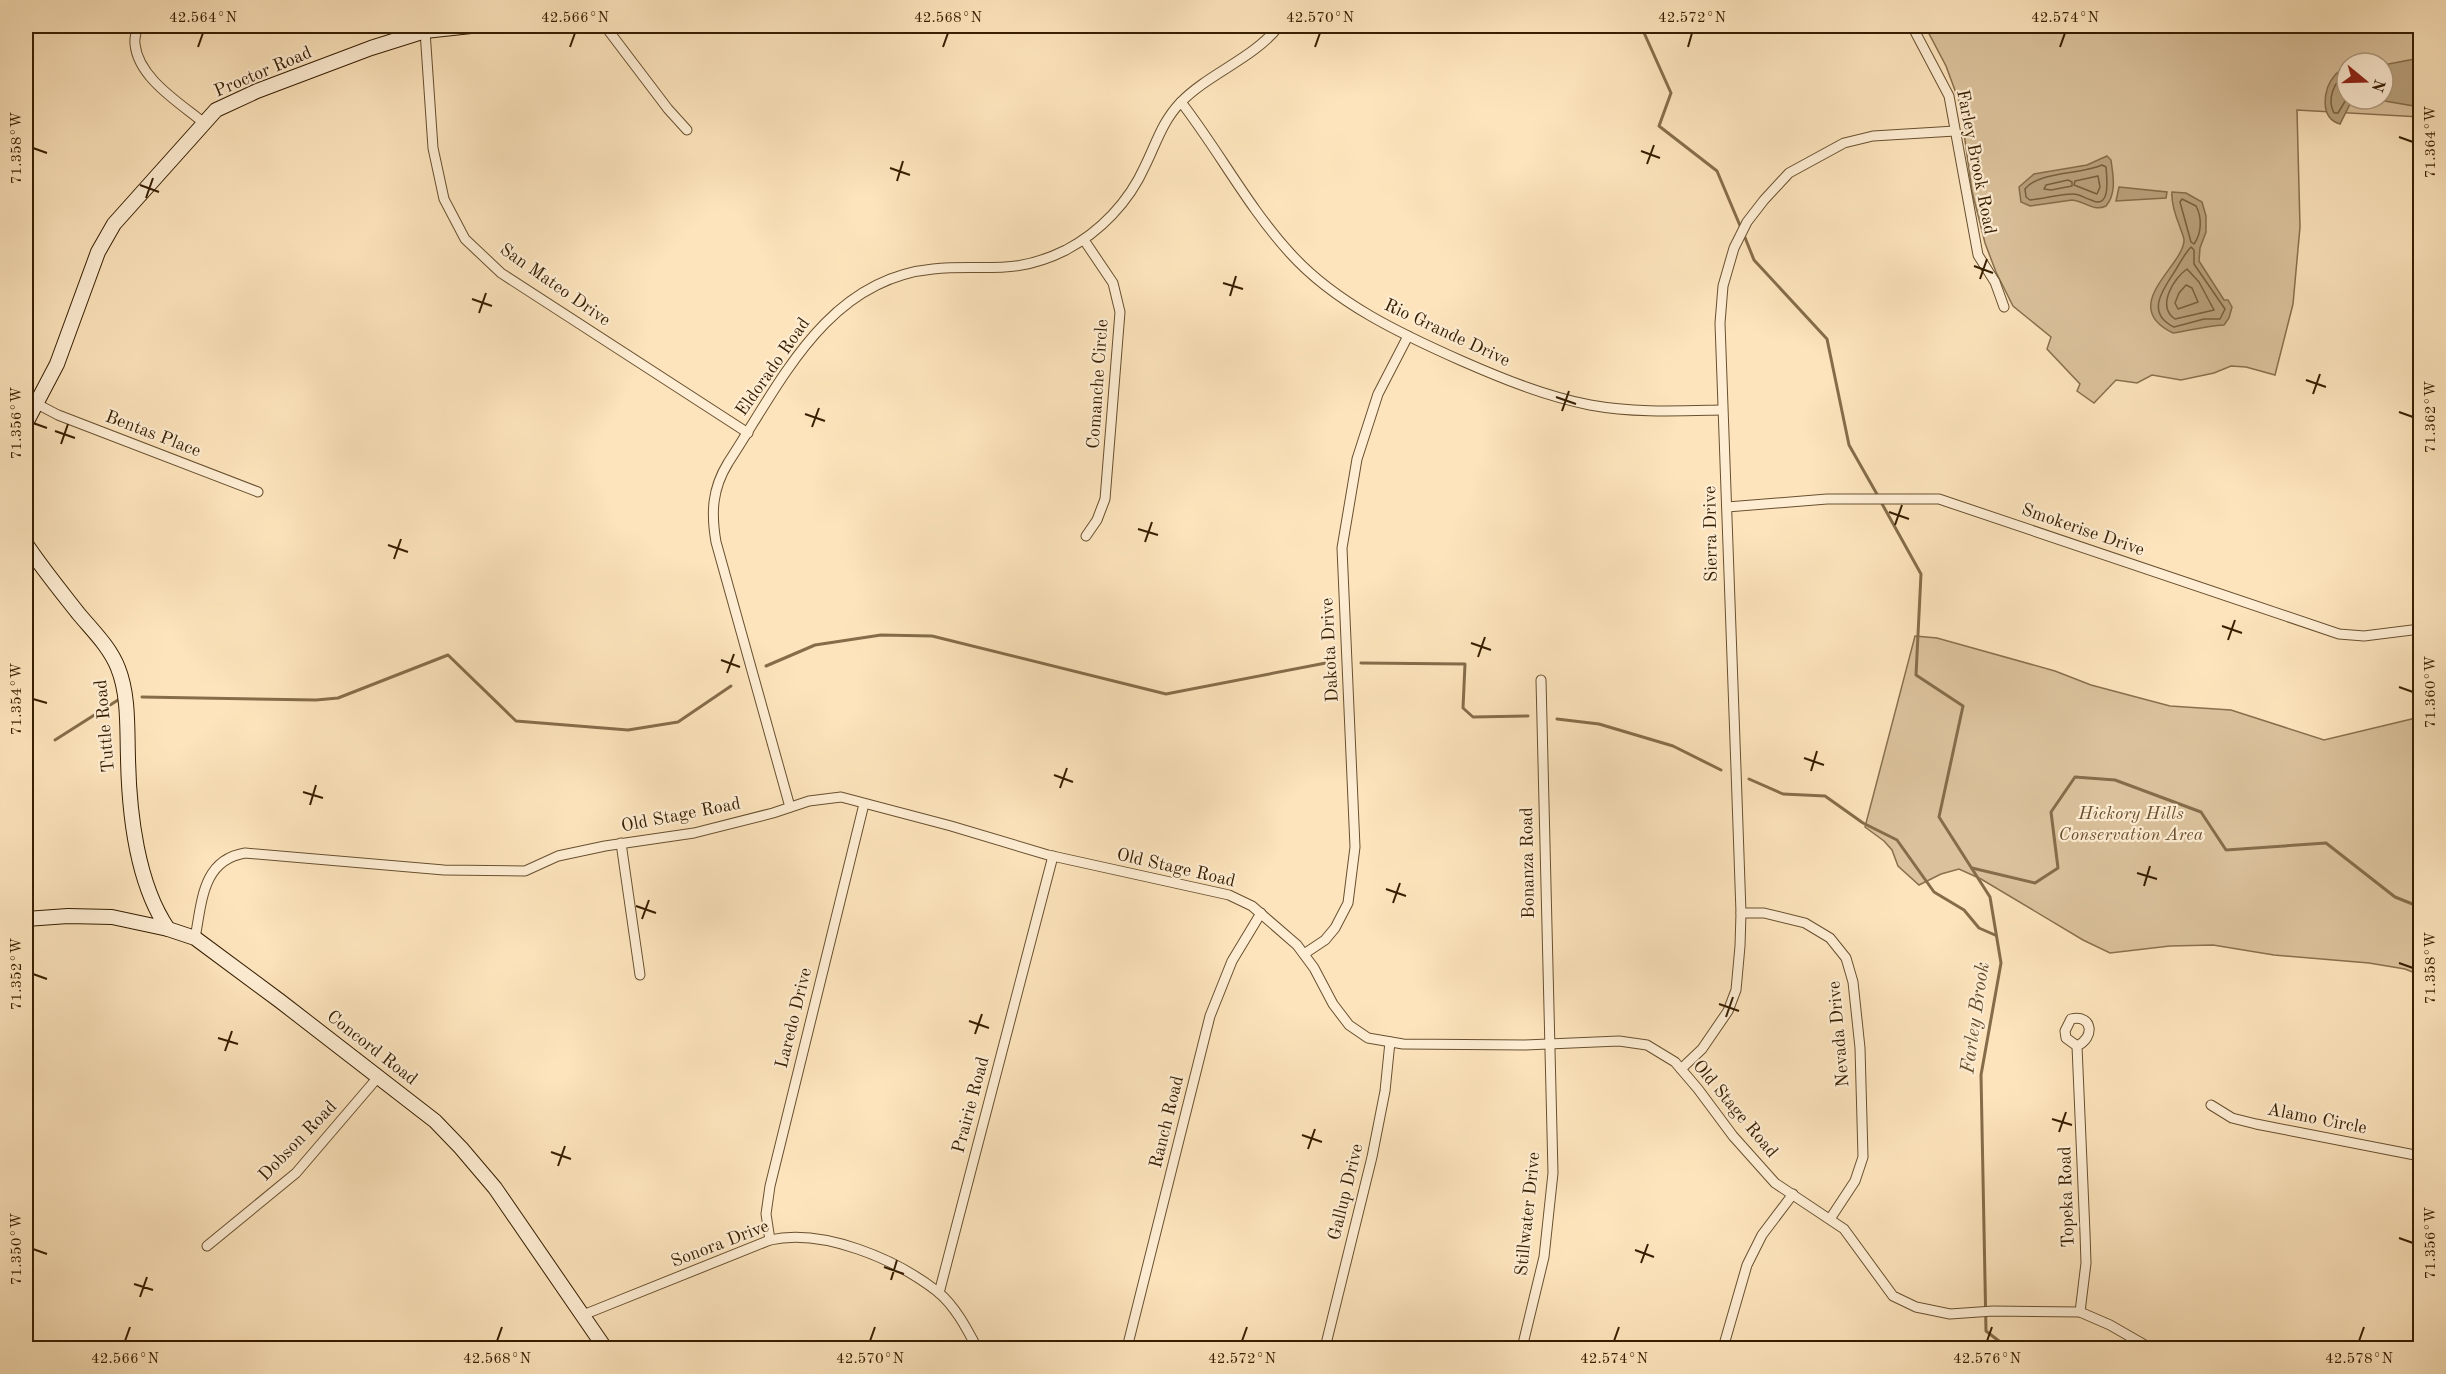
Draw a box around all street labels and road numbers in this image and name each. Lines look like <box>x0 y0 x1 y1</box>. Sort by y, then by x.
street label: Proctor Road <box>212 43 314 101</box>
street label: Farley Brook Road <box>1953 88 1999 236</box>
street label: San Mateo Drive <box>496 240 614 330</box>
street label: Rio Grande Drive <box>1381 296 1513 370</box>
street label: Eldorado Road <box>733 315 813 419</box>
street label: Comanche Circle <box>1084 318 1112 450</box>
street label: Bentas Place <box>103 408 203 460</box>
street label: Sierra Drive <box>1701 486 1721 582</box>
street label: Smokerise Drive <box>2019 501 2147 559</box>
street label: Dakota Drive <box>1318 597 1342 703</box>
street label: Tuttle Road <box>92 679 118 773</box>
street label: Old Stage Road <box>620 795 742 835</box>
street label: Bonanza Road <box>1518 807 1538 919</box>
street label: Old Stage Road <box>1115 846 1237 890</box>
street label: Laredo Drive <box>773 966 815 1070</box>
street label: Nevada Drive <box>1825 980 1853 1088</box>
street label: Concord Road <box>323 1007 421 1089</box>
street label: Prairie Road <box>949 1055 993 1155</box>
street label: Old Stage Road <box>1689 1057 1781 1161</box>
street label: Ranch Road <box>1147 1074 1187 1170</box>
street label: Dobson Road <box>255 1097 341 1185</box>
street label: Alamo Circle <box>2266 1101 2368 1137</box>
street label: Gallup Drive <box>1325 1142 1367 1242</box>
street label: Topeka Road <box>2056 1146 2078 1248</box>
street label: Stillwater Drive <box>1513 1151 1543 1277</box>
street label: Sonora Drive <box>669 1217 771 1271</box>

